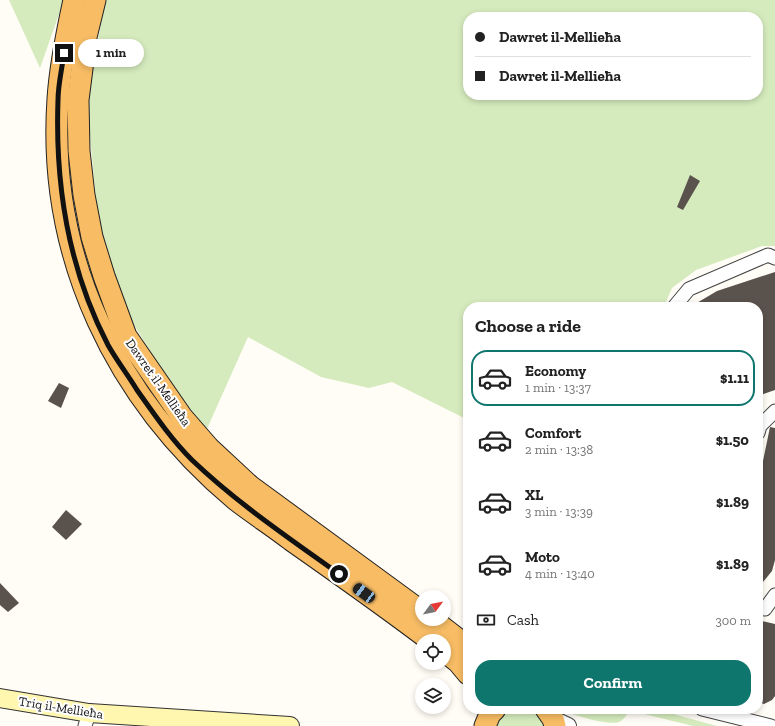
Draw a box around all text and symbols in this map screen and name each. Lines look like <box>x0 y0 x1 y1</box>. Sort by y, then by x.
text: Dawret il-Mellieħa <box>499 28 621 46</box>
callout: 1 min <box>78 39 144 67</box>
route end <box>55 44 73 62</box>
text: 1 min <box>96 45 126 60</box>
text: Dawret il-Mellieħa <box>499 67 621 85</box>
text: Choose a ride <box>475 315 581 337</box>
street label: Dawret il-Mellieħa <box>123 336 195 429</box>
icon: car <box>477 360 513 396</box>
text: Economy <box>525 362 586 380</box>
text: $1.11 <box>720 369 749 387</box>
text: 1 min · 13:37 <box>525 380 591 395</box>
icon: car <box>477 422 513 458</box>
text: Comfort <box>525 424 581 442</box>
text: $1.50 <box>716 431 749 449</box>
text: 2 min · 13:38 <box>525 442 593 457</box>
icon: car <box>477 484 513 520</box>
text: XL <box>525 486 543 504</box>
text: $1.89 <box>716 493 749 511</box>
text: 3 min · 13:39 <box>525 504 593 519</box>
icon: car <box>477 546 513 582</box>
text: Moto <box>525 548 560 566</box>
text: $1.89 <box>716 555 749 573</box>
route start <box>330 565 348 583</box>
text: 4 min · 13:40 <box>525 566 595 581</box>
car <box>351 581 377 605</box>
north arrow <box>415 590 451 626</box>
map controls <box>415 590 451 714</box>
icon: cash <box>475 609 497 631</box>
text: Cash <box>507 611 539 629</box>
text: 300 m <box>715 613 751 628</box>
button: locate <box>415 634 451 670</box>
button: Confirm <box>475 660 751 706</box>
button: layers <box>415 678 451 714</box>
street label: Triq il-Mellieħa <box>18 693 105 722</box>

